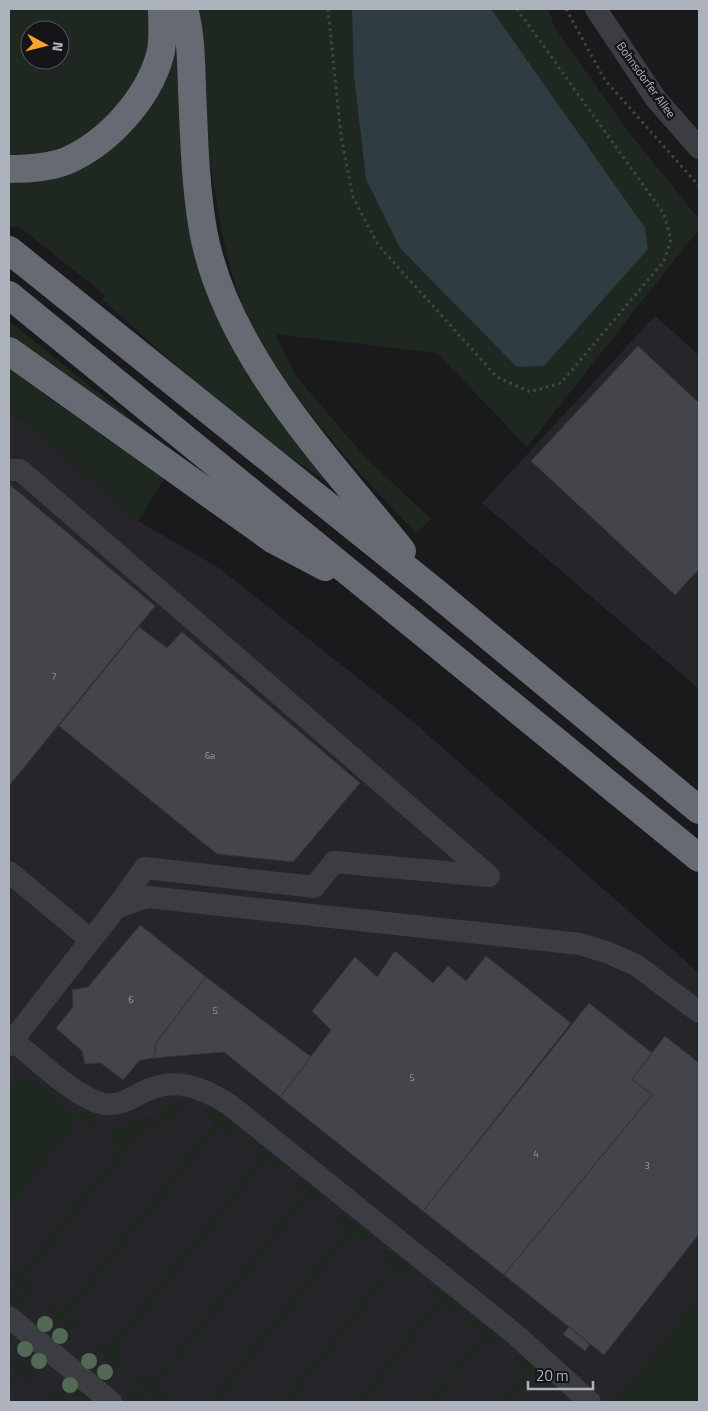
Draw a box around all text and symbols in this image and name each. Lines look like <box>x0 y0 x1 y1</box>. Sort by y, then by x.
north arrow <box>20 20 70 70</box>
street label: Bohnsdorfer Allee <box>612 37 681 122</box>
text: N <box>47 41 69 53</box>
house number: 7 <box>51 669 57 684</box>
house number: 6a <box>205 748 215 763</box>
house number: 6 <box>128 992 134 1007</box>
house number: 5 <box>212 1003 218 1018</box>
house number: 5 <box>409 1070 415 1085</box>
house number: 4 <box>533 1146 539 1161</box>
house number: 3 <box>644 1158 650 1173</box>
scale bar <box>528 1358 593 1390</box>
text: 20 m <box>536 1364 569 1387</box>

